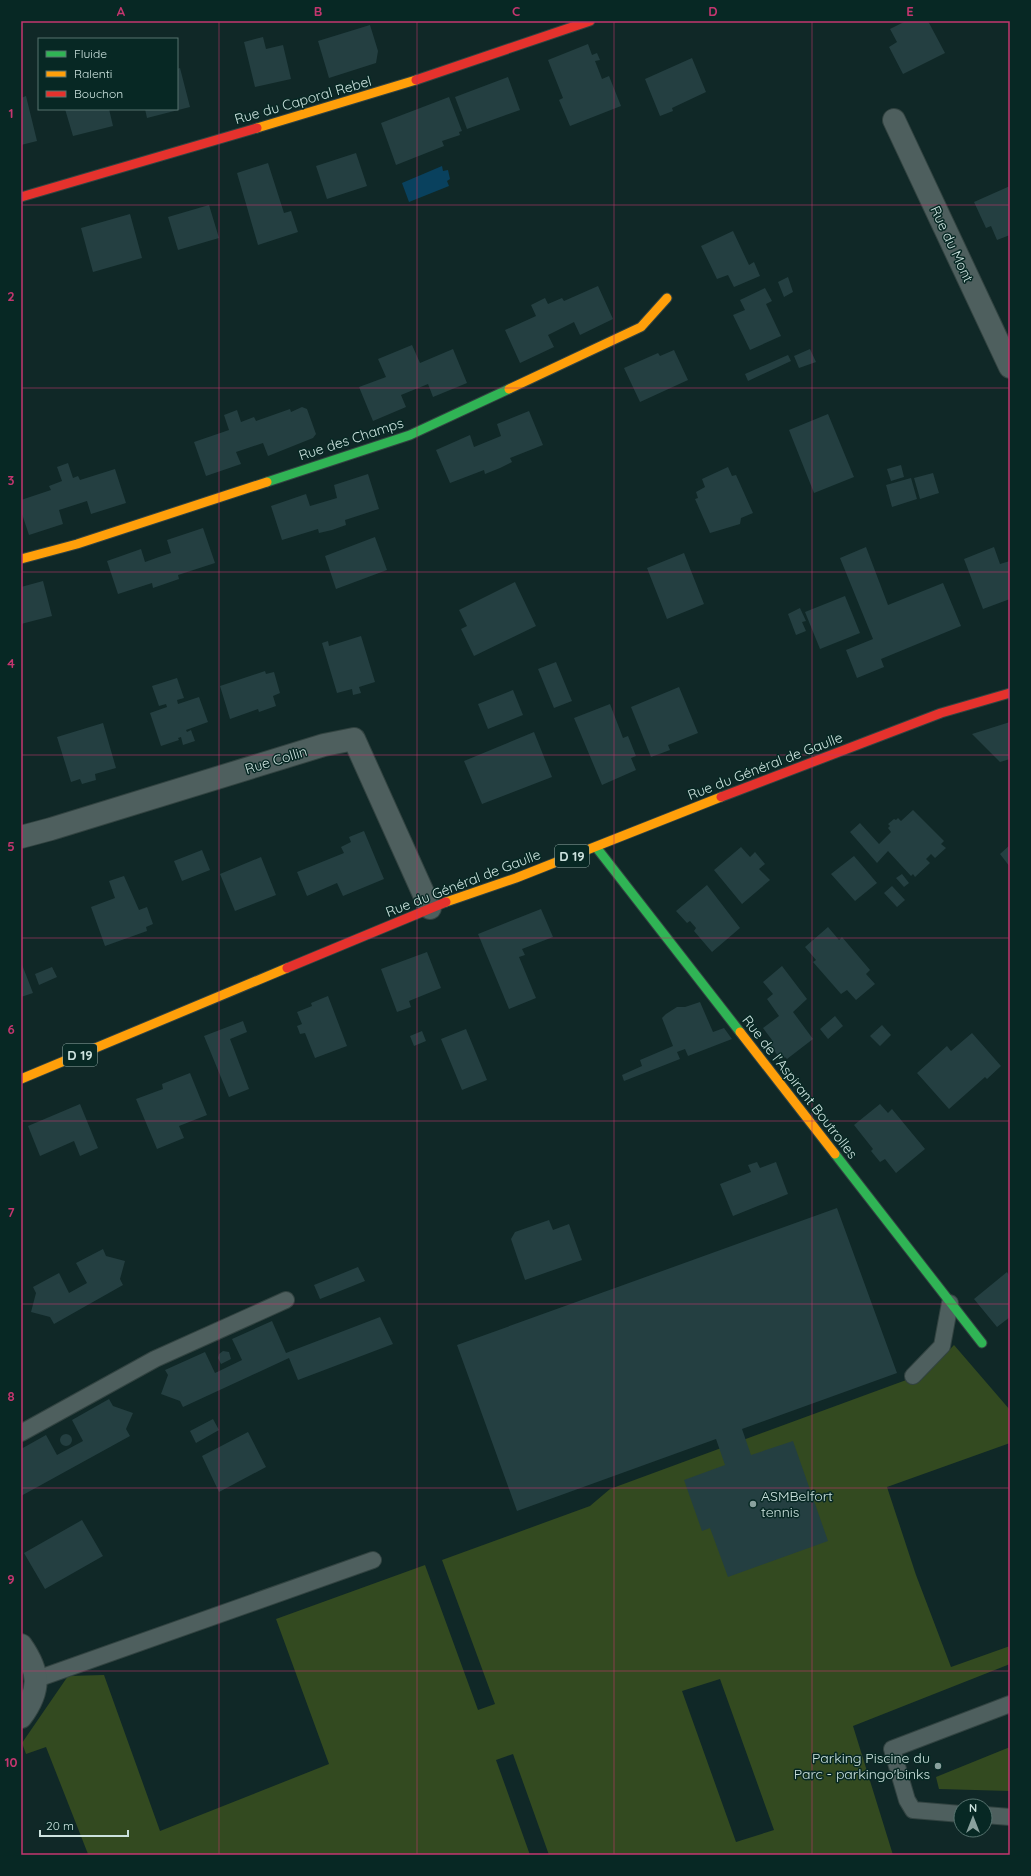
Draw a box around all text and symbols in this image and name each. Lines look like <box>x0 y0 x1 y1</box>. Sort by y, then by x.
text: A <box>117 3 126 19</box>
text: B <box>314 3 322 19</box>
text: C <box>512 3 520 19</box>
text: D <box>708 3 718 19</box>
text: E <box>906 3 914 19</box>
legend <box>38 38 178 110</box>
text: Fluide <box>74 46 107 61</box>
text: Ralenti <box>74 66 112 81</box>
street label: Rue du Caporal Rebel <box>232 72 374 128</box>
text: Bouchon <box>74 86 123 101</box>
text: 1 <box>8 105 14 121</box>
street label: Rue du Mont <box>926 203 978 285</box>
text: 2 <box>7 288 15 304</box>
street label: Rue des Champs <box>296 414 406 464</box>
text: 3 <box>8 472 15 488</box>
text: 4 <box>7 655 15 671</box>
street label: Rue du Général de Gaulle <box>685 728 845 804</box>
street label: Rue Collin <box>243 742 309 778</box>
text: 5 <box>7 838 15 854</box>
street label: Rue du Général de Gaulle <box>383 845 543 921</box>
road number: D 19 <box>555 845 589 867</box>
street label: Rue de l'Aspirant Boutrolles <box>738 1012 862 1162</box>
text: 6 <box>7 1021 15 1037</box>
road number: D 19 <box>63 1044 97 1066</box>
text: 7 <box>7 1204 15 1220</box>
text: 8 <box>7 1388 15 1404</box>
place label: ASMBelfort tennis <box>761 1487 833 1521</box>
marker: ASMBelfort tennis <box>748 1499 758 1509</box>
text: 9 <box>7 1571 15 1587</box>
place label: Parking Piscine du Parc - parkingo'binks <box>794 1749 930 1783</box>
text: 10 <box>4 1754 18 1770</box>
marker: Parking Piscine du Parc - parkingo'binks <box>933 1761 943 1771</box>
north arrow <box>953 1798 993 1838</box>
text: N <box>969 1801 977 1815</box>
scale bar <box>40 1812 128 1838</box>
text: 20 m <box>46 1818 74 1833</box>

